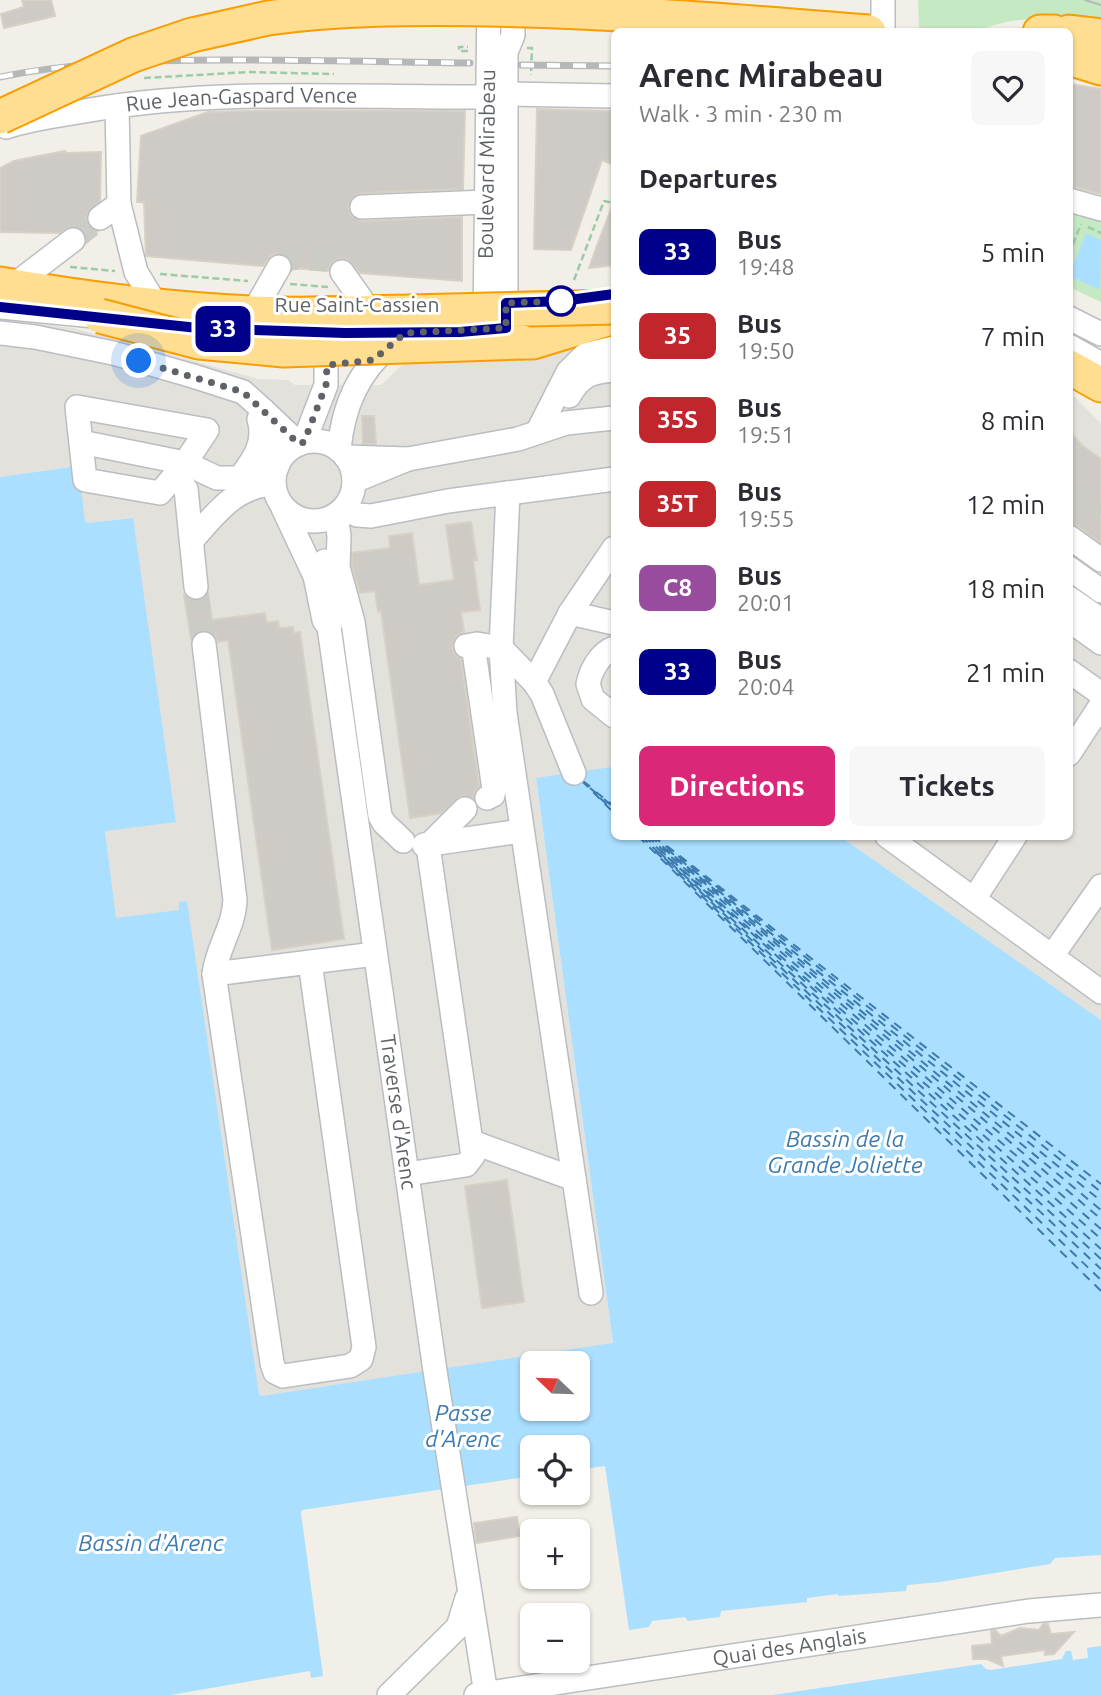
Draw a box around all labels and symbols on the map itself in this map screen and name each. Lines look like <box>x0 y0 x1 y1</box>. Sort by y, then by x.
street label: Boulevard Mirabeau <box>473 69 499 259</box>
street label: Rue Jean-Gaspard Vence <box>124 83 358 116</box>
unlabelled marker <box>546 286 576 316</box>
street label: Rue Saint-Cassien <box>275 292 439 316</box>
line badge: 33 <box>192 306 255 352</box>
your location <box>121 343 156 378</box>
street label: Traverse d'Arenc <box>376 1033 422 1191</box>
water label: Bassin de la Grande Joliette <box>767 1126 923 1177</box>
north arrow <box>520 1351 590 1421</box>
water label: Passe d'Arenc <box>425 1400 501 1451</box>
water label: Bassin d'Arenc <box>78 1530 224 1555</box>
street label: Quai des Anglais <box>711 1623 868 1670</box>

